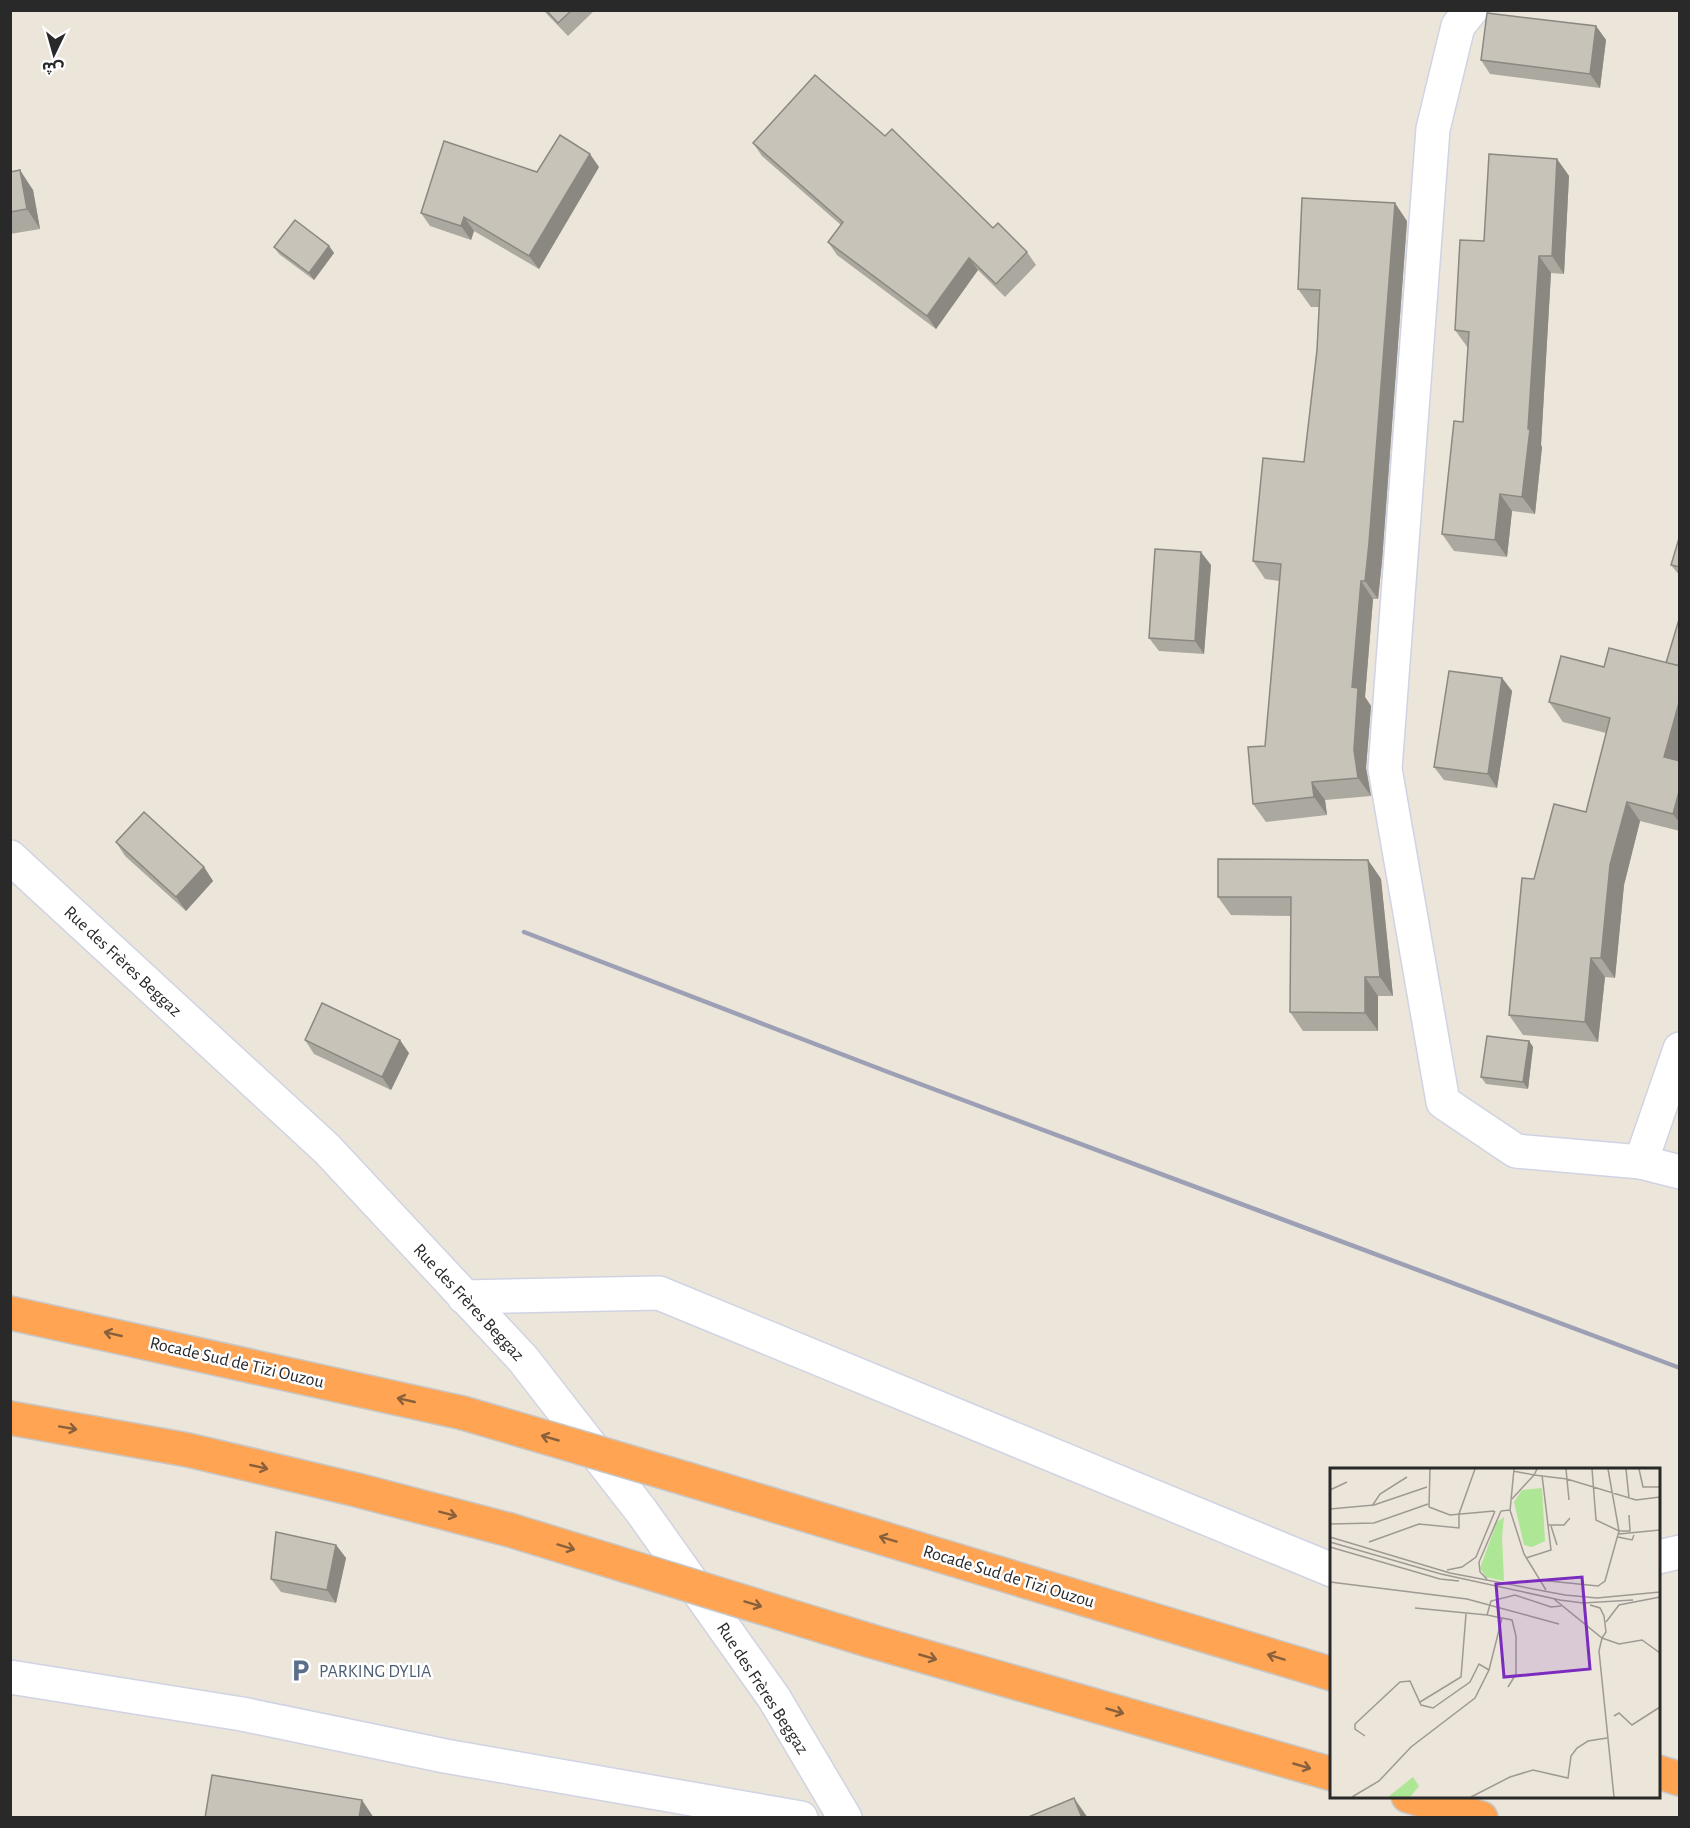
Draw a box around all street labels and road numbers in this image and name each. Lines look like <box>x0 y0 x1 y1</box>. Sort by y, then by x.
street label: Rue des Frères Beggaz <box>60 903 184 1020</box>
street label: Rue des Frères Beggaz <box>410 1241 527 1365</box>
street label: Rocade Sud de Tizi Ouzou <box>148 1334 326 1392</box>
street label: Rocade Sud de Tizi Ouzou <box>921 1542 1096 1612</box>
street label: Rue des Frères Beggaz <box>713 1620 811 1758</box>

